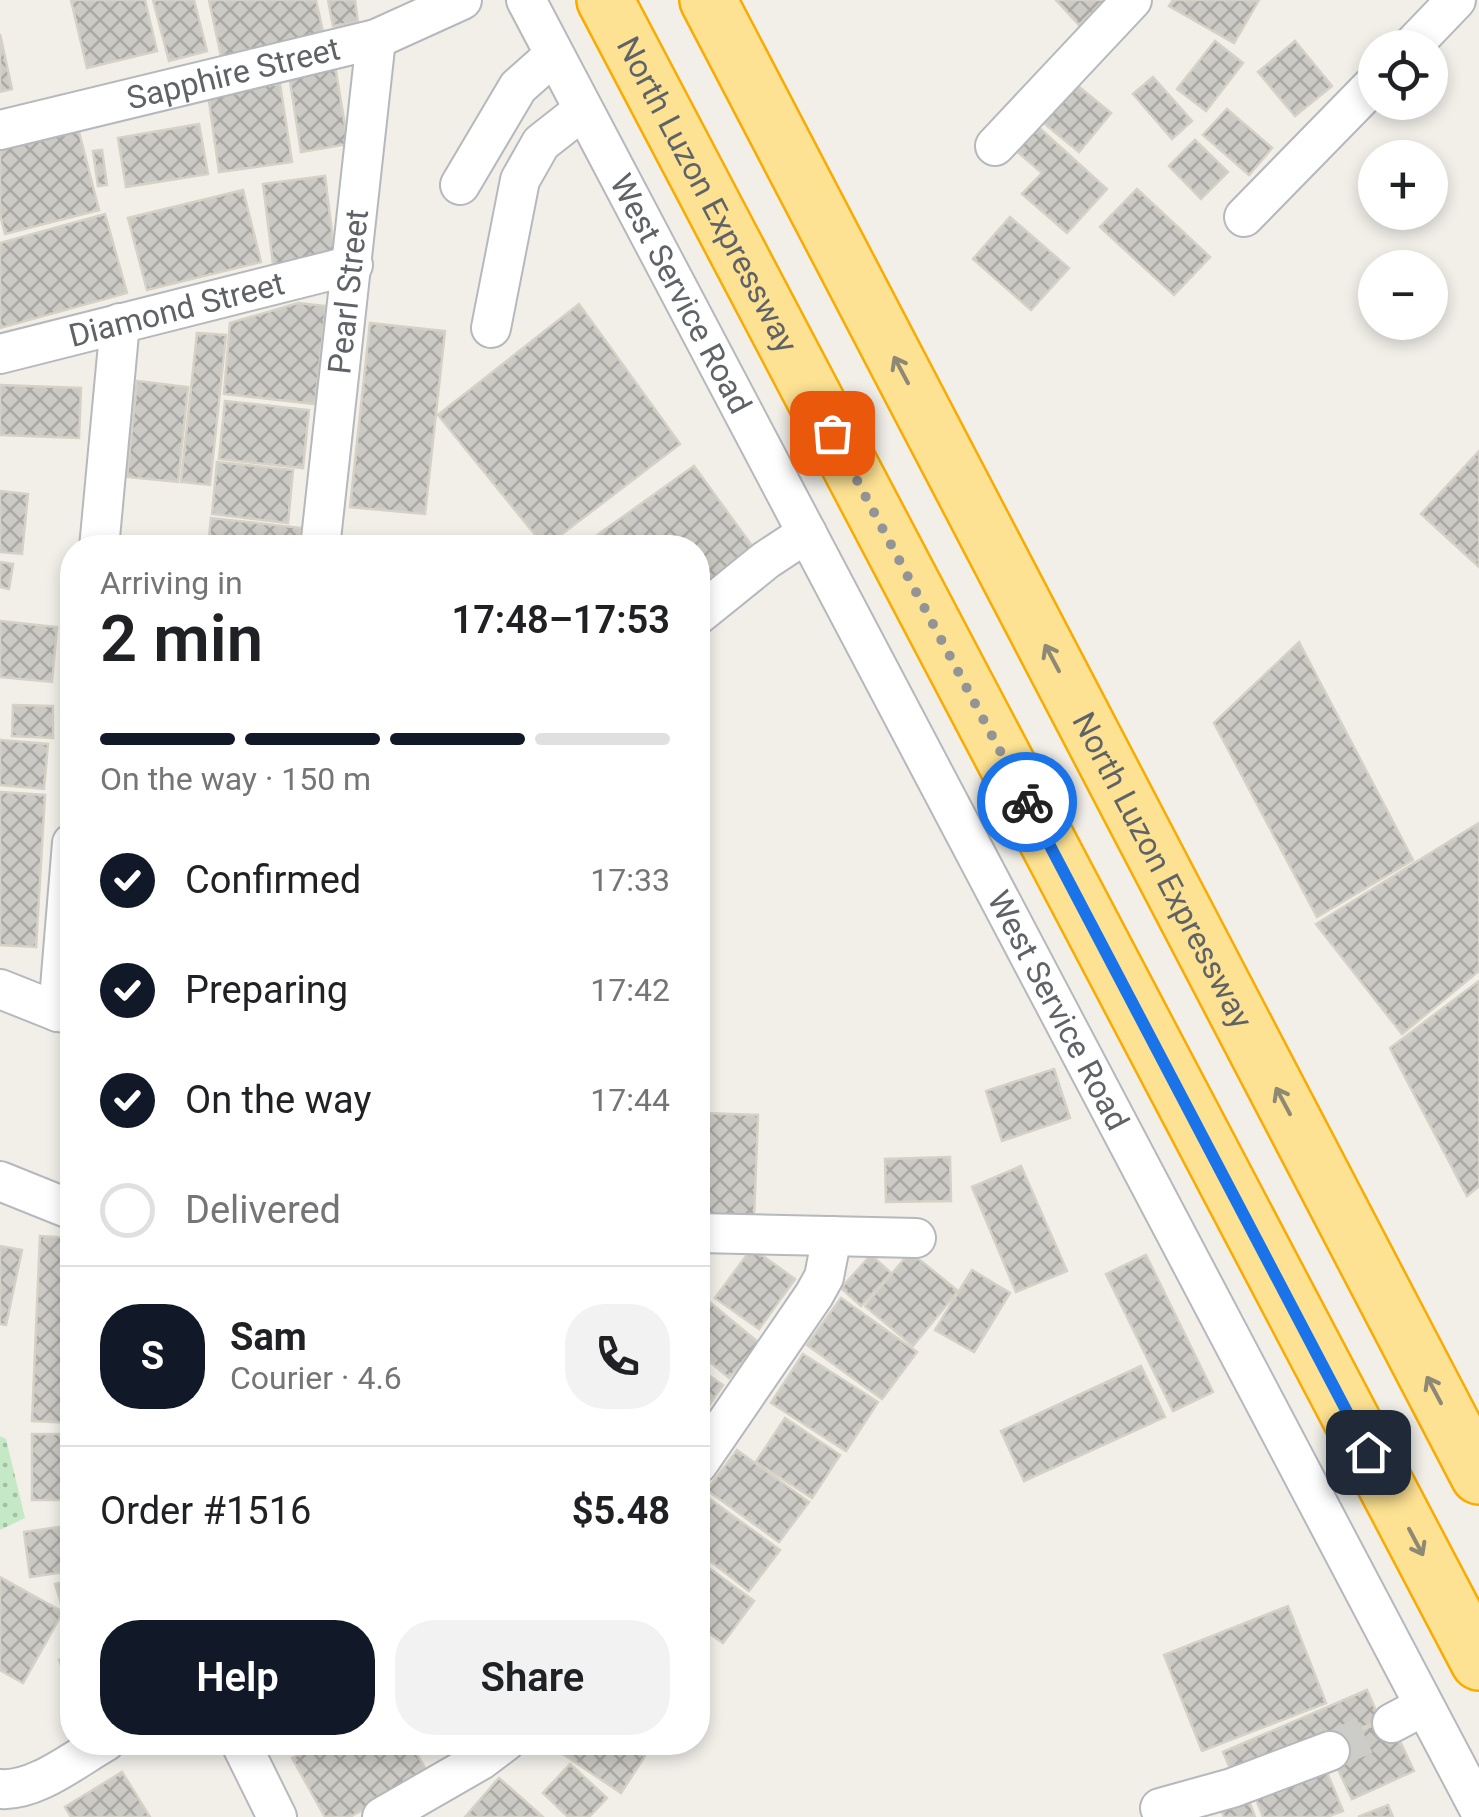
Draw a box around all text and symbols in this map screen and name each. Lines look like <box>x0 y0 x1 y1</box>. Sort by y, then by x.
street label: Sapphire Street <box>123 29 343 118</box>
street label: North Luzon Expressway <box>609 30 806 359</box>
map controls <box>1358 30 1448 340</box>
button: locate <box>1358 30 1448 120</box>
button: + <box>1358 140 1448 230</box>
street label: West Service Road <box>602 168 759 420</box>
street label: Pearl Street <box>320 207 376 376</box>
button: − <box>1358 250 1448 340</box>
street label: Diamond Street <box>65 264 288 355</box>
one-way arrow <box>891 356 910 386</box>
pin <box>790 391 875 476</box>
icon: bag <box>805 406 860 461</box>
text: Arriving in <box>100 564 243 602</box>
text: 17:48–17:53 <box>451 598 670 642</box>
text: 2 min <box>100 601 263 677</box>
one-way arrow <box>1042 644 1061 674</box>
street label: North Luzon Expressway <box>1064 706 1261 1035</box>
courier <box>977 752 1077 852</box>
text: On the way · 150 m <box>100 760 371 798</box>
icon: bike <box>1000 775 1055 830</box>
icon: check <box>100 853 155 908</box>
text: Confirmed <box>185 858 361 902</box>
text: 17:33 <box>590 861 670 899</box>
street label: West Service Road <box>980 884 1137 1137</box>
icon: check <box>100 963 155 1018</box>
text: Preparing <box>185 968 348 1012</box>
text: 17:42 <box>590 971 670 1009</box>
icon: check <box>100 1073 155 1128</box>
text: On the way <box>185 1078 371 1122</box>
text: 17:44 <box>590 1081 670 1119</box>
one-way arrow <box>1273 1087 1292 1117</box>
text: Delivered <box>185 1188 341 1232</box>
button: phone <box>565 1304 670 1409</box>
text: Sam <box>230 1315 307 1359</box>
text: S <box>141 1334 164 1378</box>
text: Courier · 4.6 <box>230 1359 402 1397</box>
one-way arrow <box>1424 1375 1443 1405</box>
pin <box>1326 1410 1411 1495</box>
icon: home <box>1341 1425 1396 1480</box>
text: Order #1516 <box>100 1489 311 1533</box>
text: $5.48 <box>572 1489 670 1533</box>
one-way arrow <box>1407 1527 1426 1557</box>
button: Help <box>100 1620 375 1735</box>
button: Share <box>395 1620 670 1735</box>

